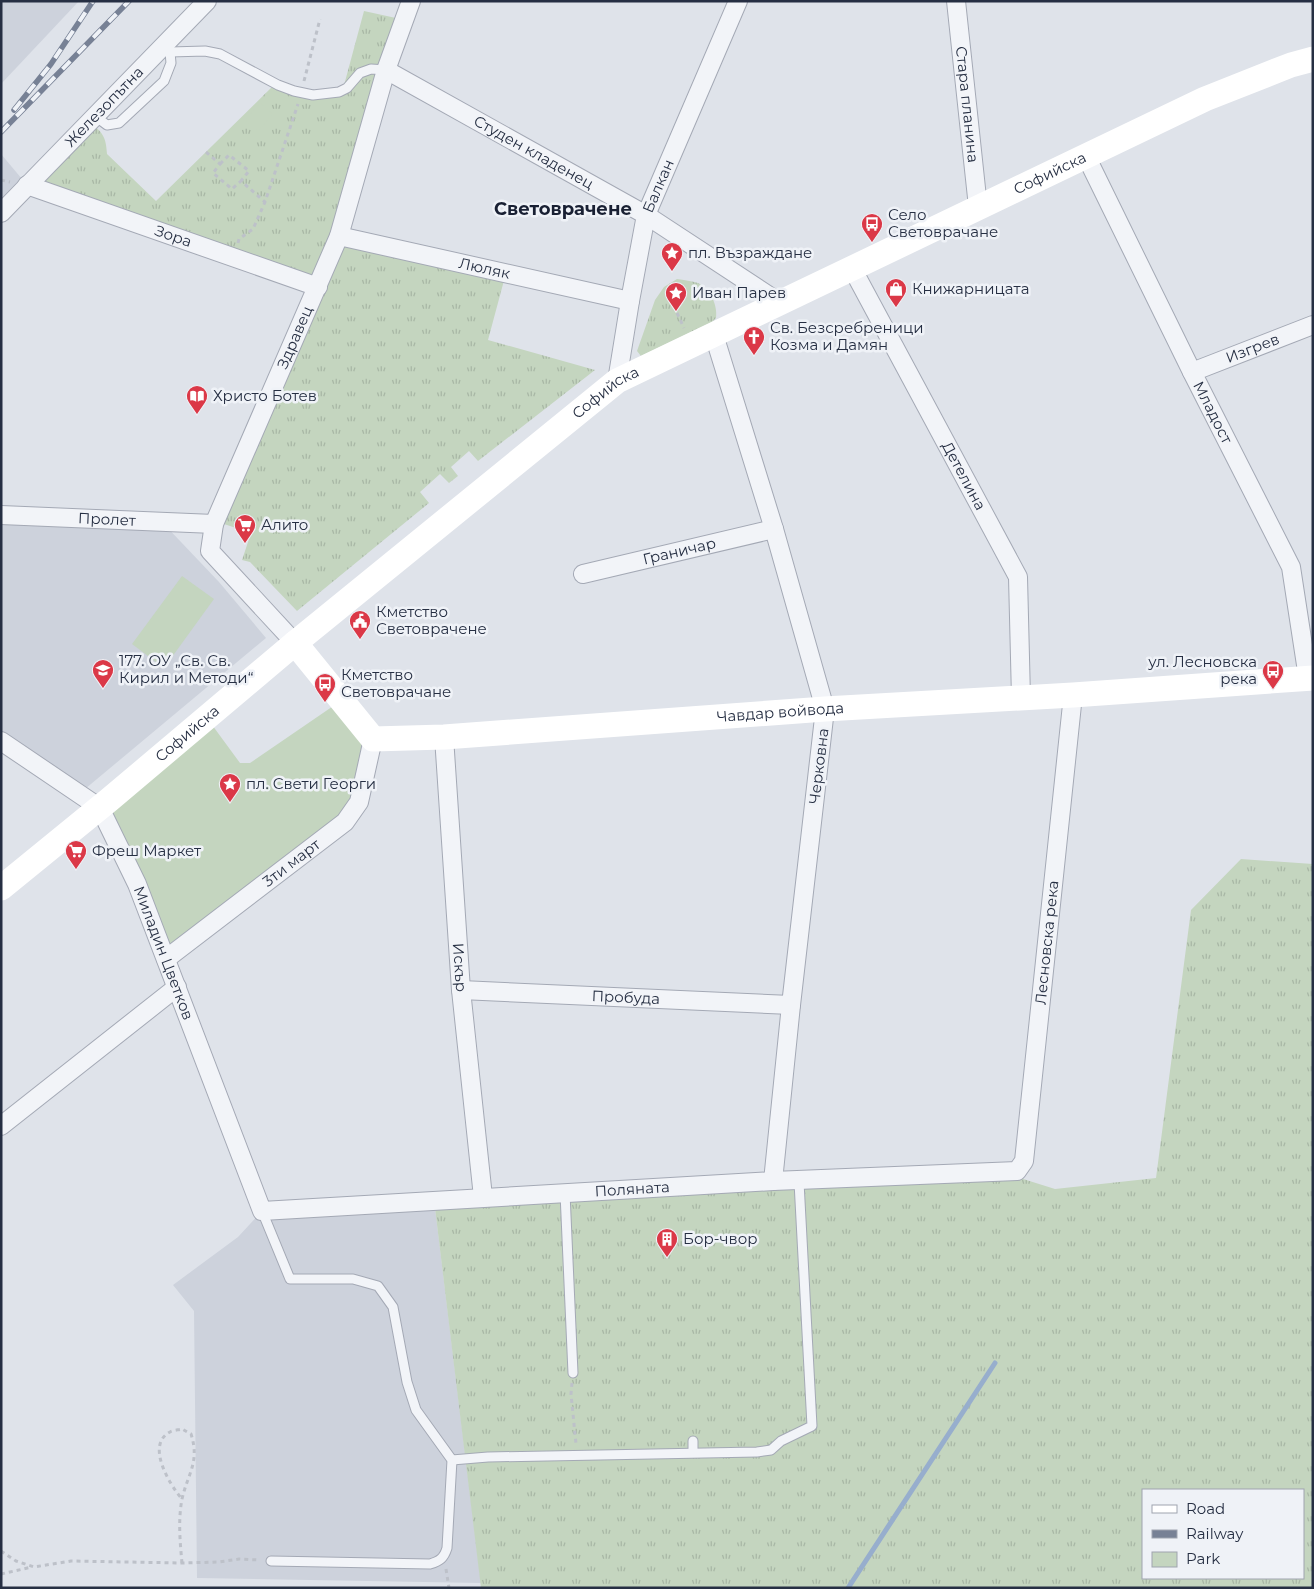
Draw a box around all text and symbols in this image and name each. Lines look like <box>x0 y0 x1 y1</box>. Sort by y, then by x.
street label: Стара планина <box>952 45 983 164</box>
street label: Железопътна <box>60 62 147 151</box>
street label: Студен кладенец <box>470 111 597 193</box>
street label: Софийска <box>1010 147 1089 198</box>
street label: Балкан <box>638 156 678 216</box>
district label: Световрачене <box>494 198 632 220</box>
place label: Село Световрачане <box>888 205 998 241</box>
bus stop icon: Село Световрачане <box>860 212 884 243</box>
street label: Зора <box>152 221 194 251</box>
place icon: пл. Възраждане <box>660 241 684 272</box>
place label: пл. Възраждане <box>688 243 812 262</box>
street label: Люляк <box>457 253 512 283</box>
shop icon: Книжарницата <box>884 277 908 308</box>
place label: Книжарницата <box>912 279 1029 298</box>
place icon: Иван Парев <box>664 281 688 312</box>
place label: Иван Парев <box>692 283 786 302</box>
street label: Здравец <box>273 303 317 372</box>
place label: Св. Безсребреници Козма и Дамян <box>770 318 924 354</box>
church icon: Св. Безсребреници Козма и Дамян <box>742 325 766 356</box>
street label: Изгрев <box>1223 329 1282 367</box>
street label: Софийска <box>568 362 642 423</box>
street label: Младост <box>1189 378 1237 447</box>
library icon: Христо Ботев <box>185 384 209 415</box>
place label: Христо Ботев <box>213 386 317 405</box>
street label: Детелина <box>938 438 990 513</box>
street label: Пролет <box>78 508 137 530</box>
supermarket icon: Алито <box>233 513 257 544</box>
place label: Алито <box>261 515 308 534</box>
street label: Граничар <box>641 533 718 569</box>
place label: Кметство Световрачене <box>376 602 487 638</box>
public building icon: Кметство Световрачене <box>348 609 372 640</box>
place label: 177. ОУ „Св. Св. Кирил и Методи“ <box>119 651 253 687</box>
place label: ул. Лесновска река <box>1147 652 1257 688</box>
school or university icon: 177. ОУ „Св. Св. Кирил и Методи“ <box>91 658 115 689</box>
bus stop icon: ул. Лесновска река <box>1261 659 1285 690</box>
place label: Кметство Световрачане <box>341 665 451 701</box>
bus stop icon: Кметство Световрачане <box>313 672 337 703</box>
street label: Чавдар войвода <box>716 698 844 726</box>
street label: Софийска <box>151 701 223 766</box>
street label: Черковна <box>804 727 833 805</box>
place icon: пл. Свети Георги <box>218 772 242 803</box>
place label: пл. Свети Георги <box>246 774 376 793</box>
street label: 3ти март <box>259 834 324 891</box>
supermarket icon: Фреш Маркет <box>64 839 88 870</box>
place label: Фреш Маркет <box>92 841 202 860</box>
street label: Лесновска река <box>1030 879 1062 1006</box>
street label: Миладин Цветков <box>130 883 198 1023</box>
street label: Искър <box>449 942 471 993</box>
street label: Пробуда <box>591 986 660 1008</box>
street label: Поляната <box>594 1177 670 1200</box>
building icon: Бор-чвор <box>655 1227 679 1258</box>
place label: Бор-чвор <box>683 1229 758 1248</box>
legend <box>1142 1489 1304 1579</box>
text: Road <box>1186 1499 1225 1518</box>
text: Railway <box>1186 1524 1244 1543</box>
text: Park <box>1186 1549 1220 1568</box>

